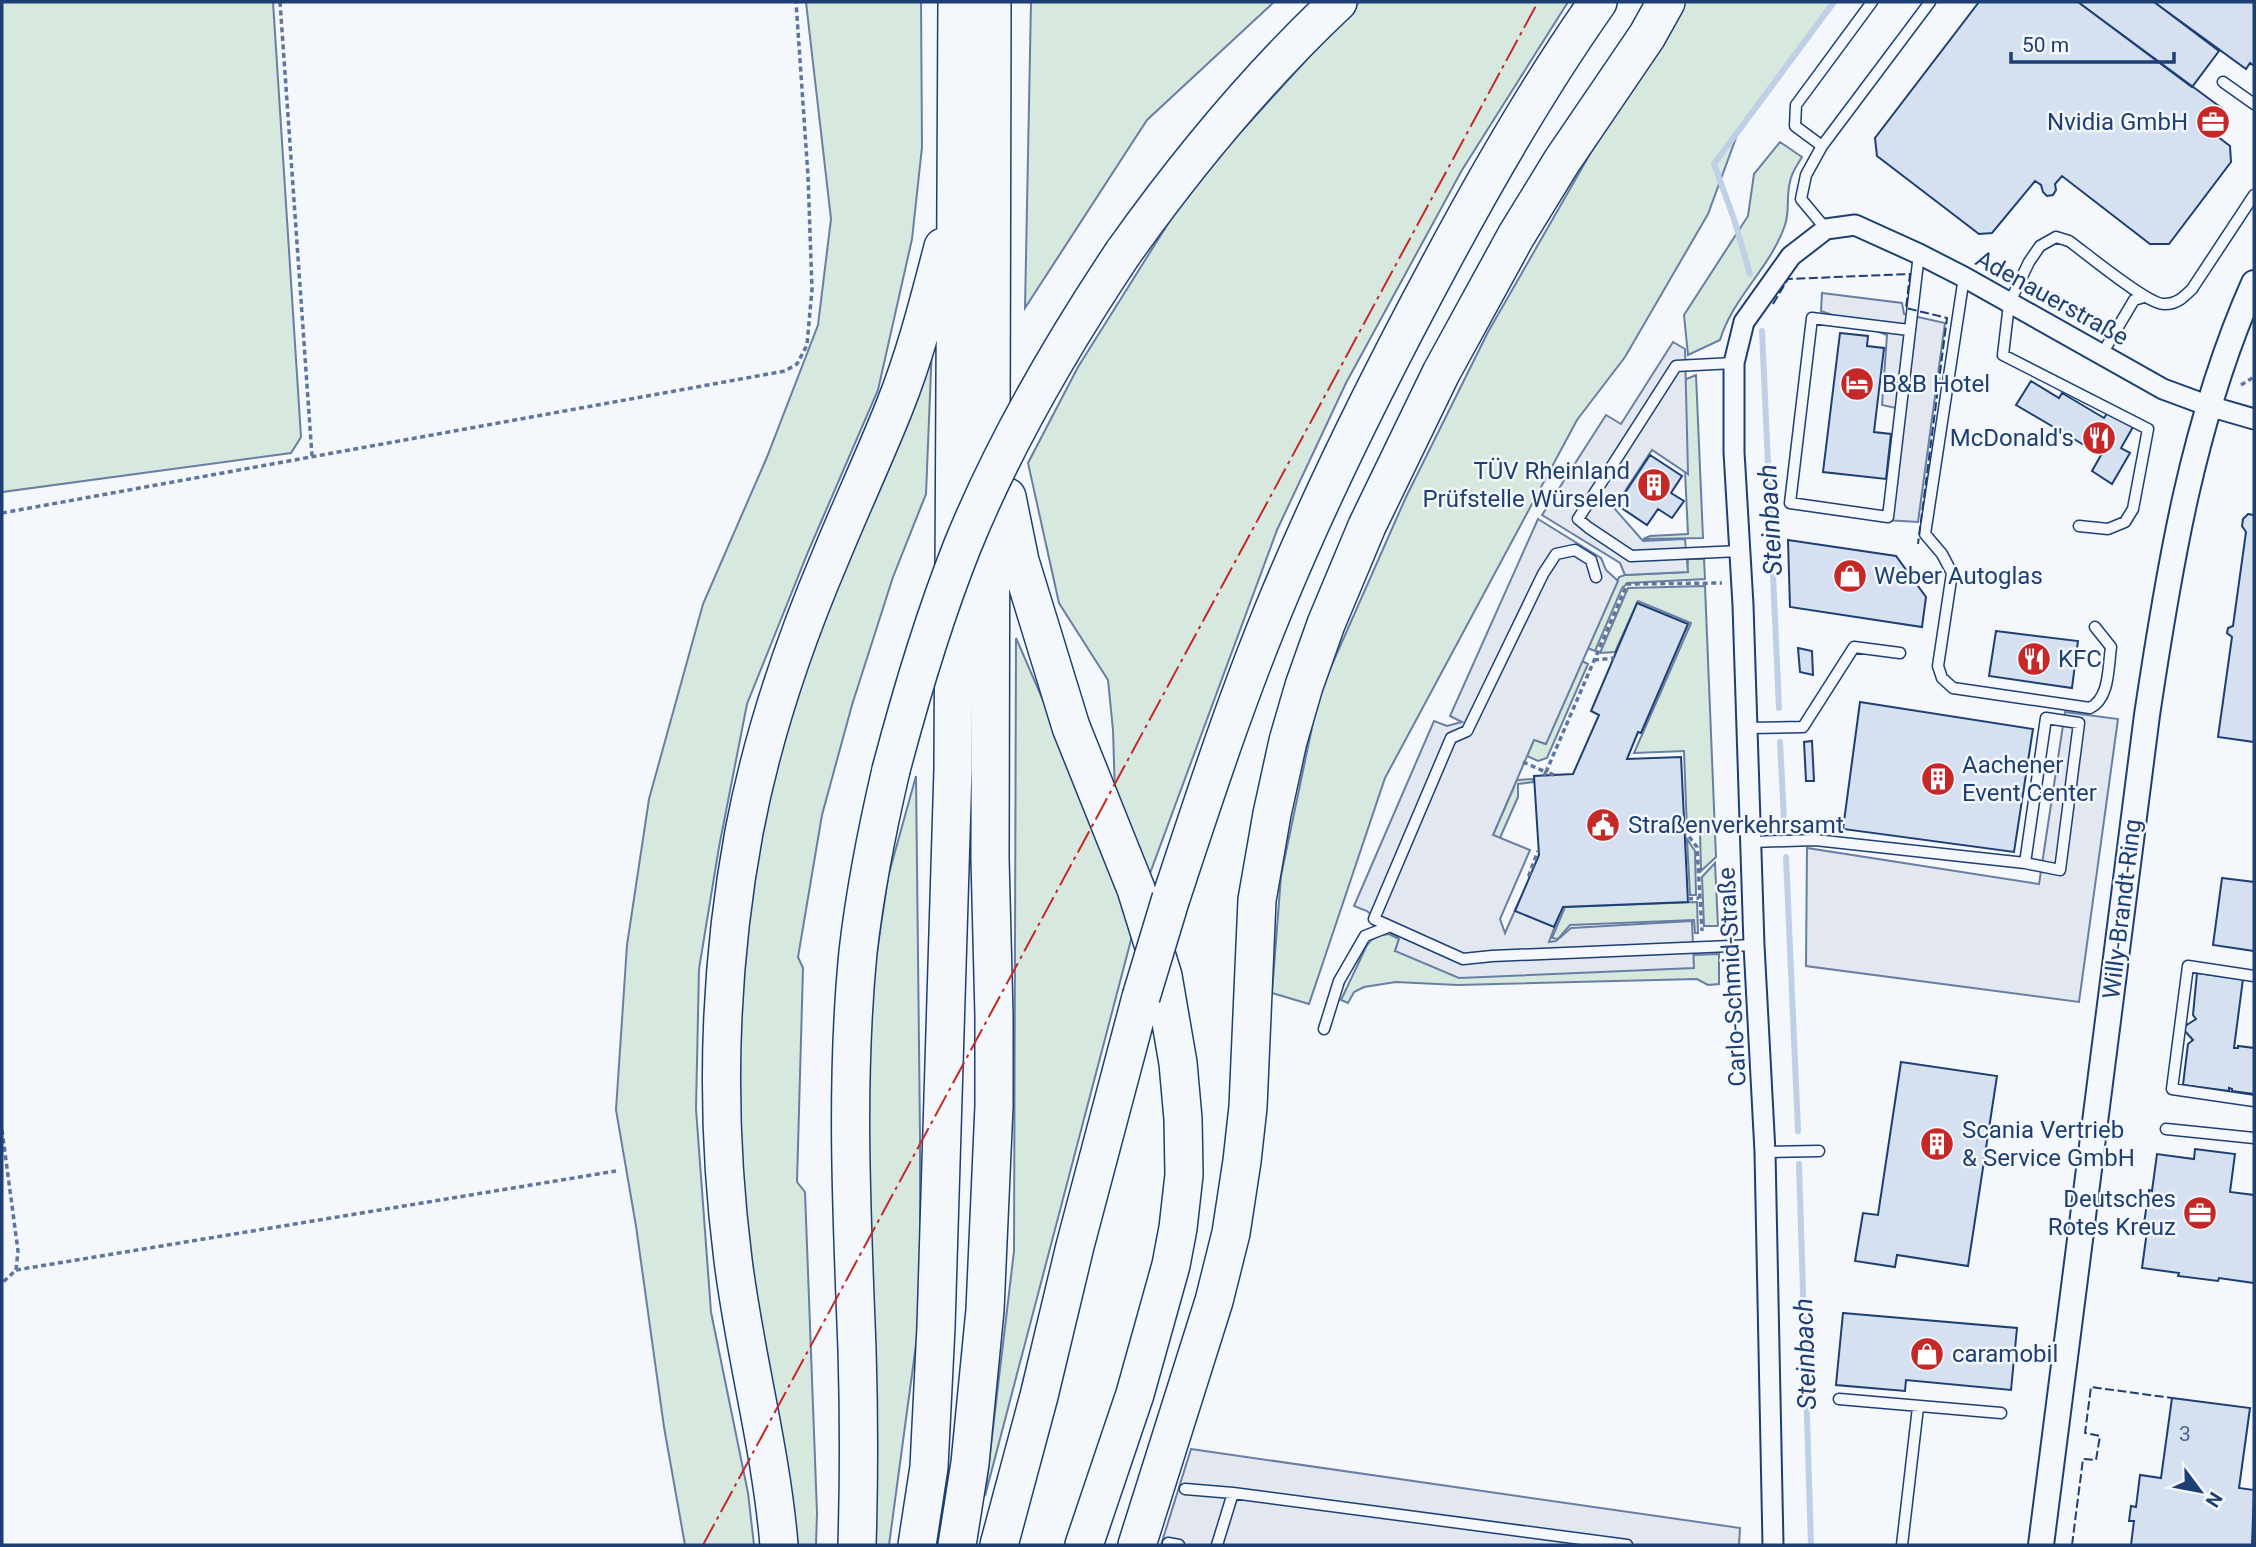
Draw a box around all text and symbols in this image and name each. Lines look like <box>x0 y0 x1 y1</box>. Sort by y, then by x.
scale bar <box>2011 21 2174 65</box>
text: 50 m <box>2022 33 2069 57</box>
office icon: Nvidia GmbH <box>2194 103 2232 141</box>
place label: Nvidia GmbH <box>2047 108 2188 136</box>
street label: Adenauerstraße <box>1971 244 2133 352</box>
hotel icon: B&B Hotel <box>1838 365 1876 403</box>
place label: B&B Hotel <box>1882 370 1990 398</box>
restaurant icon: McDonald's <box>2080 419 2118 457</box>
place label: McDonald's <box>1950 424 2074 452</box>
place label: TÜV Rheinland Prüfstelle Würselen <box>1422 457 1630 513</box>
water label: Steinbach <box>1752 463 1788 577</box>
building icon: TÜV Rheinland Prüfstelle Würselen <box>1635 466 1673 504</box>
shop icon: Weber Autoglas <box>1831 557 1869 595</box>
place label: Weber Autoglas <box>1874 562 2043 590</box>
restaurant icon: KFC <box>2015 640 2053 678</box>
place label: KFC <box>2058 645 2102 673</box>
place label: Aachener Event Center <box>1962 751 2097 807</box>
building icon: Aachener Event Center <box>1919 760 1957 798</box>
public building icon: Straßenverkehrsamt <box>1584 806 1622 844</box>
place label: Straßenverkehrsamt <box>1628 811 1844 839</box>
street label: Willy-Brandt-Ring <box>2097 817 2147 1001</box>
street label: Carlo-Schmid-Straße <box>1712 866 1752 1088</box>
place label: Scania Vertrieb & Service GmbH <box>1962 1116 2135 1172</box>
building icon: Scania Vertrieb & Service GmbH <box>1918 1125 1956 1163</box>
place label: Deutsches Rotes Kreuz <box>2048 1185 2176 1241</box>
office icon: Deutsches Rotes Kreuz <box>2181 1194 2219 1232</box>
water label: Steinbach <box>1788 1298 1822 1410</box>
shop icon: caramobil <box>1908 1335 1946 1373</box>
place label: caramobil <box>1952 1340 2058 1368</box>
house number: 3 <box>2179 1422 2191 1446</box>
north arrow <box>2165 1456 2235 1526</box>
text: N <box>2201 1488 2227 1512</box>

